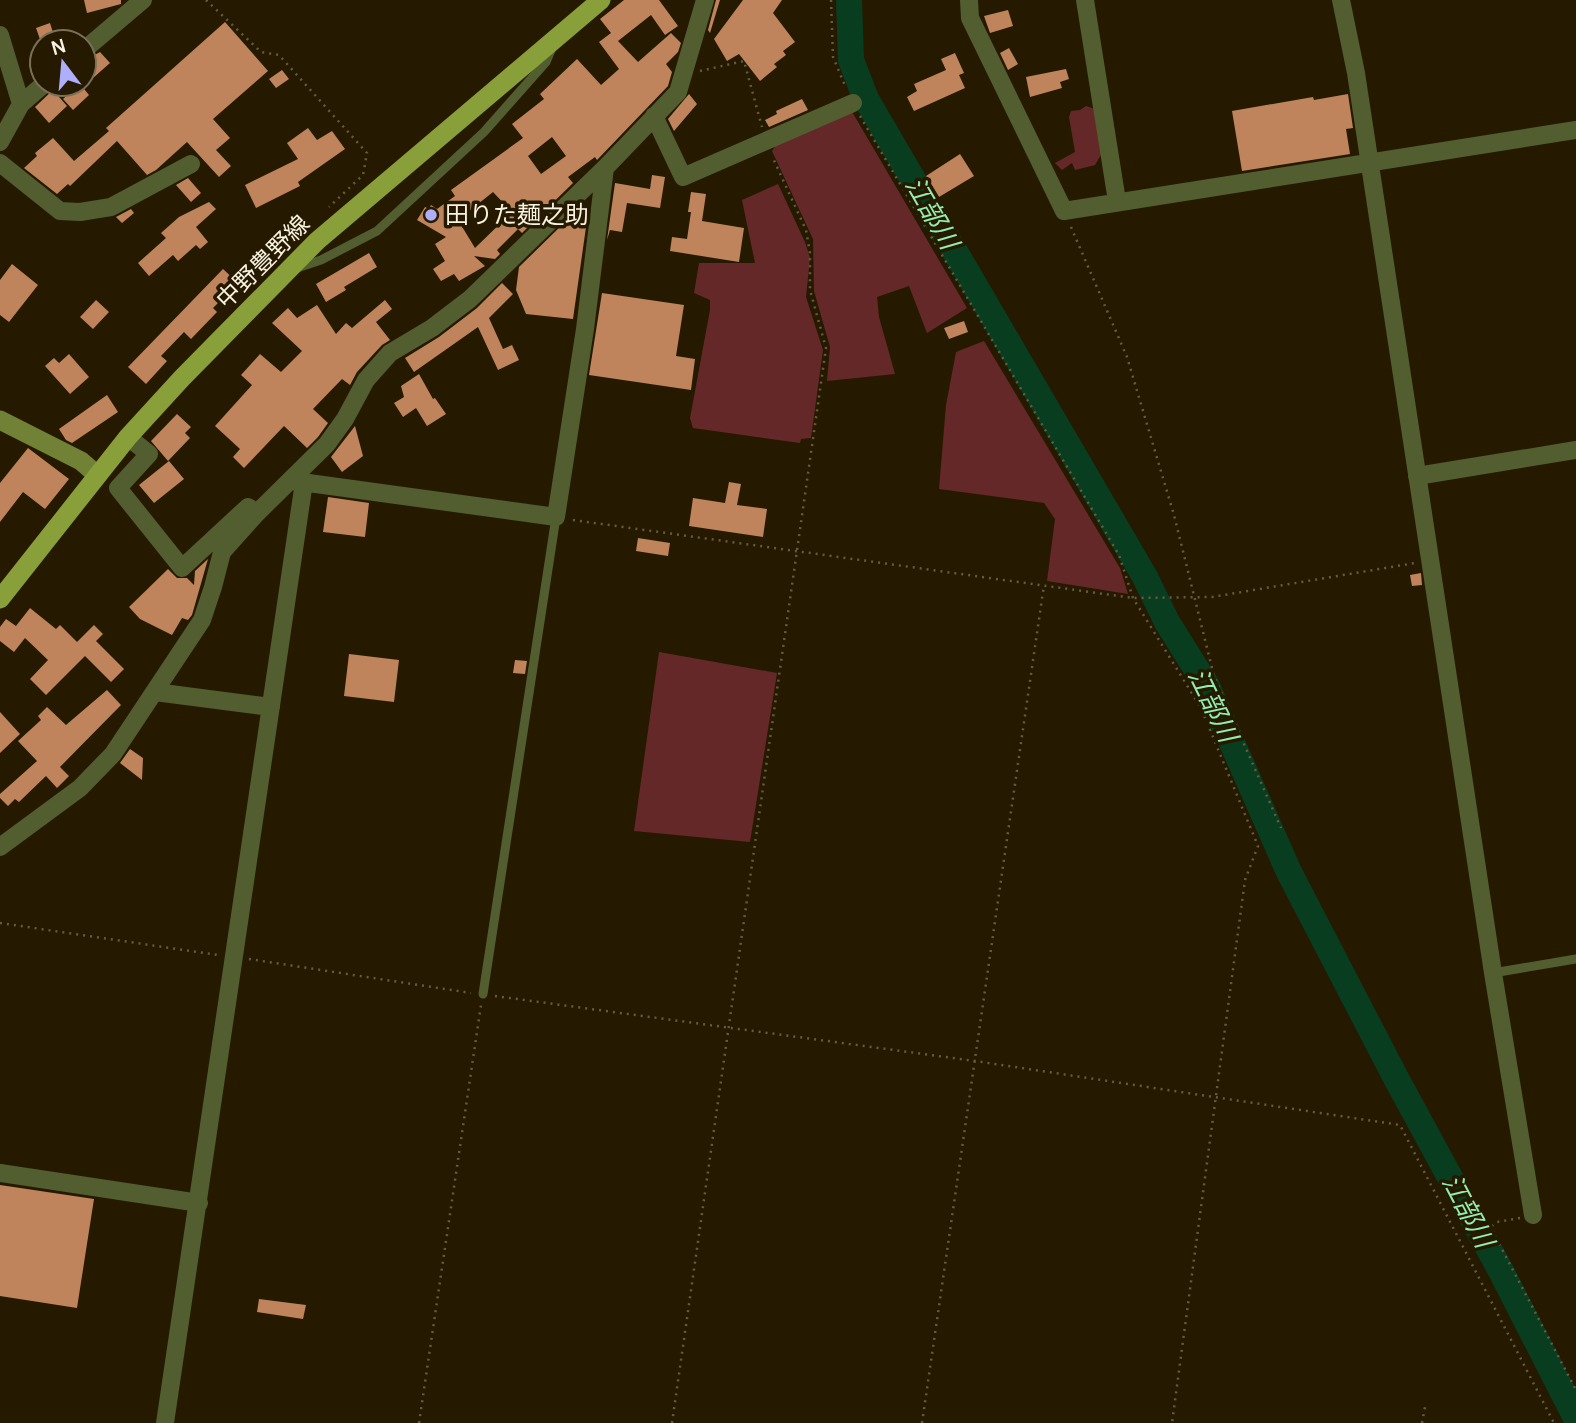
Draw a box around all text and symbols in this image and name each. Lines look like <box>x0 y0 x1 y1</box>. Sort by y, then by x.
north arrow <box>28 28 98 98</box>
text: N <box>48 32 68 61</box>
water label: 江部川 <box>898 170 969 258</box>
place label: 田りた麺之助 <box>445 197 589 230</box>
street label: 中野豊野線 <box>208 207 316 315</box>
marker: 田りた麺之助 <box>423 207 439 223</box>
water label: 江部川 <box>1181 662 1248 750</box>
water label: 江部川 <box>1435 1168 1504 1256</box>

